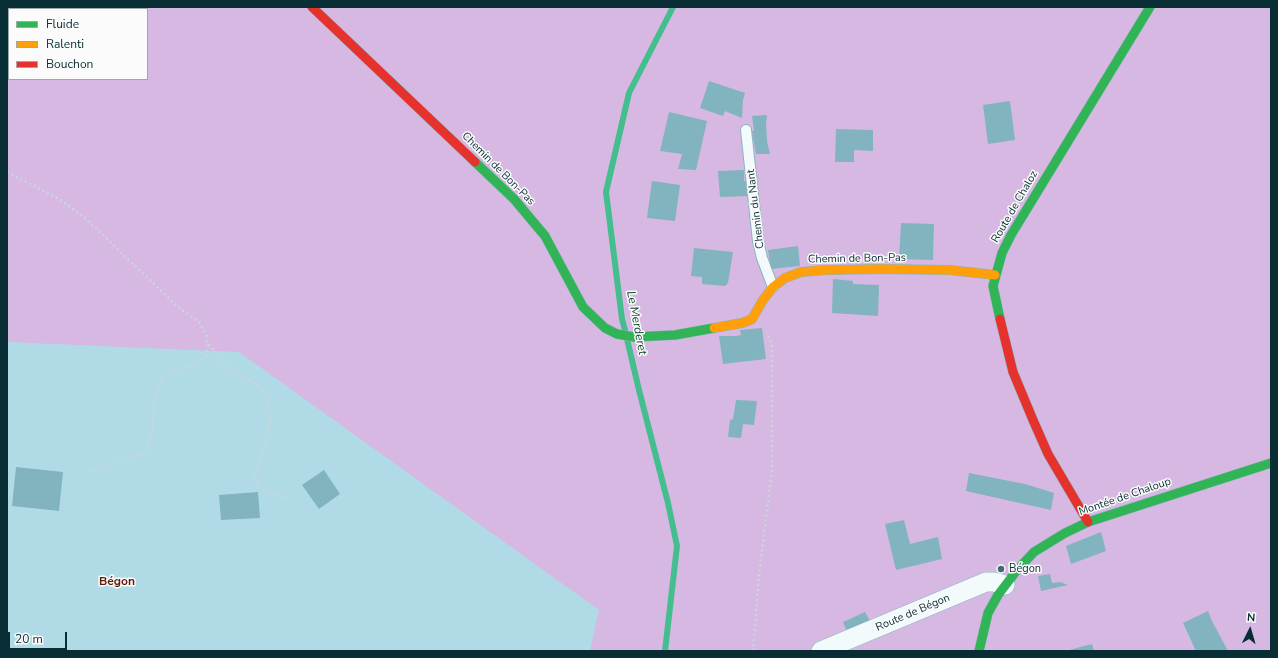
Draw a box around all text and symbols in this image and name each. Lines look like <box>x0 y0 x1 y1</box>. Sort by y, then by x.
legend <box>8 8 148 80</box>
text: Fluide <box>46 16 79 32</box>
text: Ralenti <box>46 36 84 52</box>
text: Bouchon <box>46 56 93 72</box>
street label: Chemin de Bon-Pas <box>459 130 537 208</box>
street label: Chemin du Nant <box>745 168 767 250</box>
street label: Route de Chaloz <box>989 169 1041 245</box>
street label: Chemin de Bon-Pas <box>808 252 906 266</box>
water label: Le Merderet <box>623 290 649 356</box>
street label: Montée de Chaloup <box>1077 475 1173 519</box>
place label: Bégon <box>1009 562 1041 576</box>
marker: Bégon <box>996 564 1006 574</box>
district label: Bégon <box>99 575 135 589</box>
street label: Route de Bégon <box>874 591 952 635</box>
north arrow <box>1230 610 1270 650</box>
text: N <box>1246 610 1256 625</box>
scale bar <box>10 624 69 650</box>
text: 20 m <box>15 631 43 647</box>

